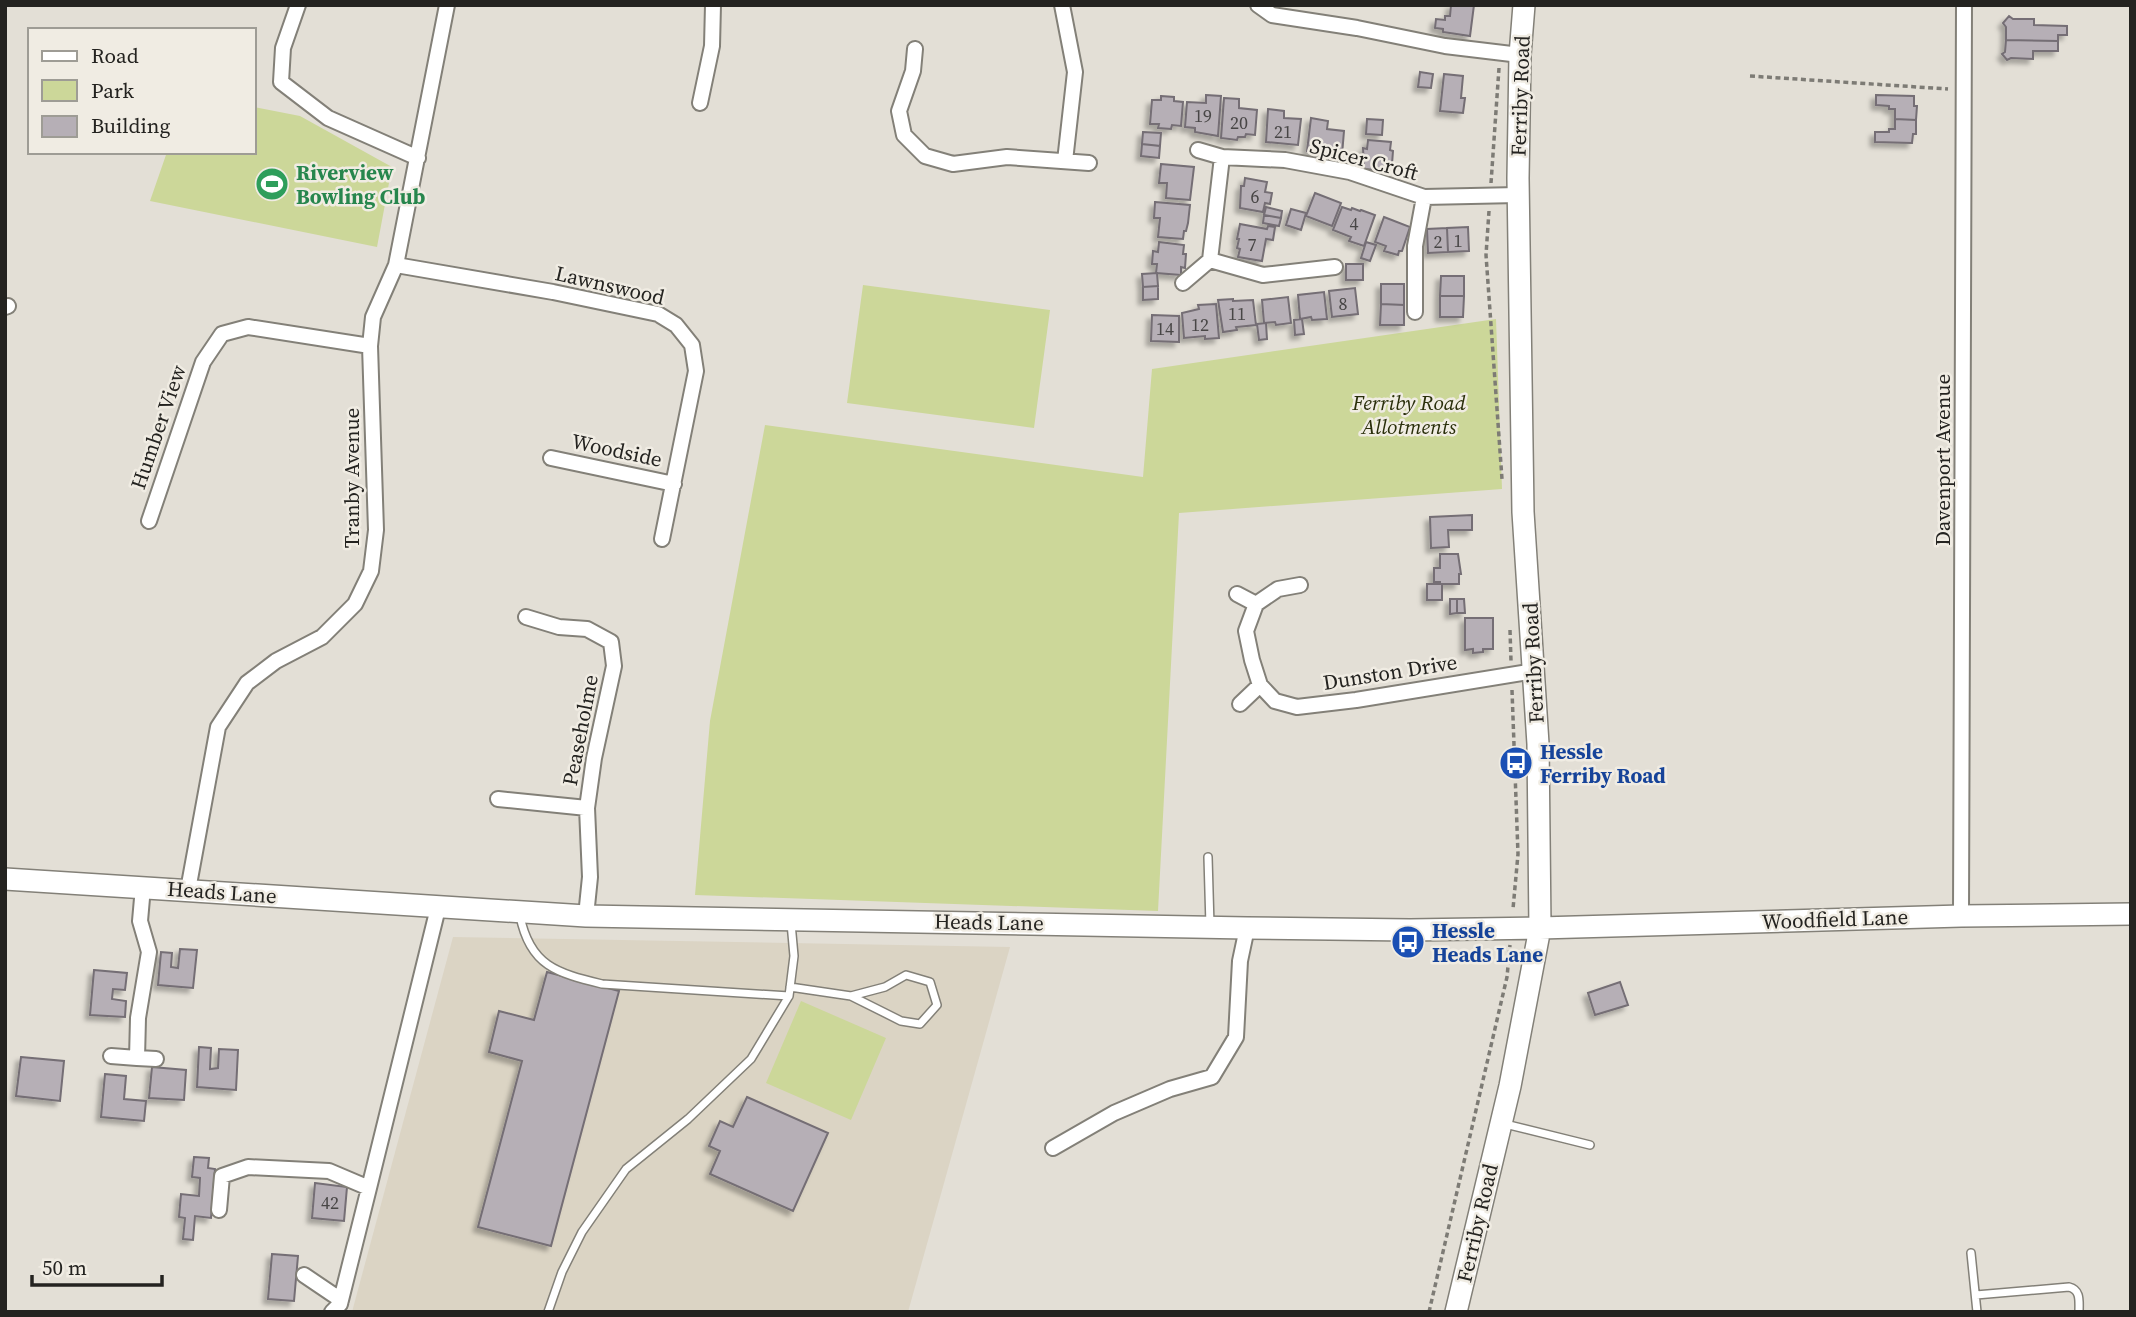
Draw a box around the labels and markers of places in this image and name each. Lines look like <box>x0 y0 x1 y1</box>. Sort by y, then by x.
place label: Riverview Bowling Club <box>296 158 425 211</box>
sports icon: Riverview Bowling Club <box>253 165 291 203</box>
place label: Hessle Ferriby Road <box>1540 737 1666 790</box>
bus stop icon: Hessle Ferriby Road <box>1497 744 1535 782</box>
place label: Hessle Heads Lane <box>1432 916 1543 969</box>
bus stop icon: Hessle Heads Lane <box>1389 923 1427 961</box>

